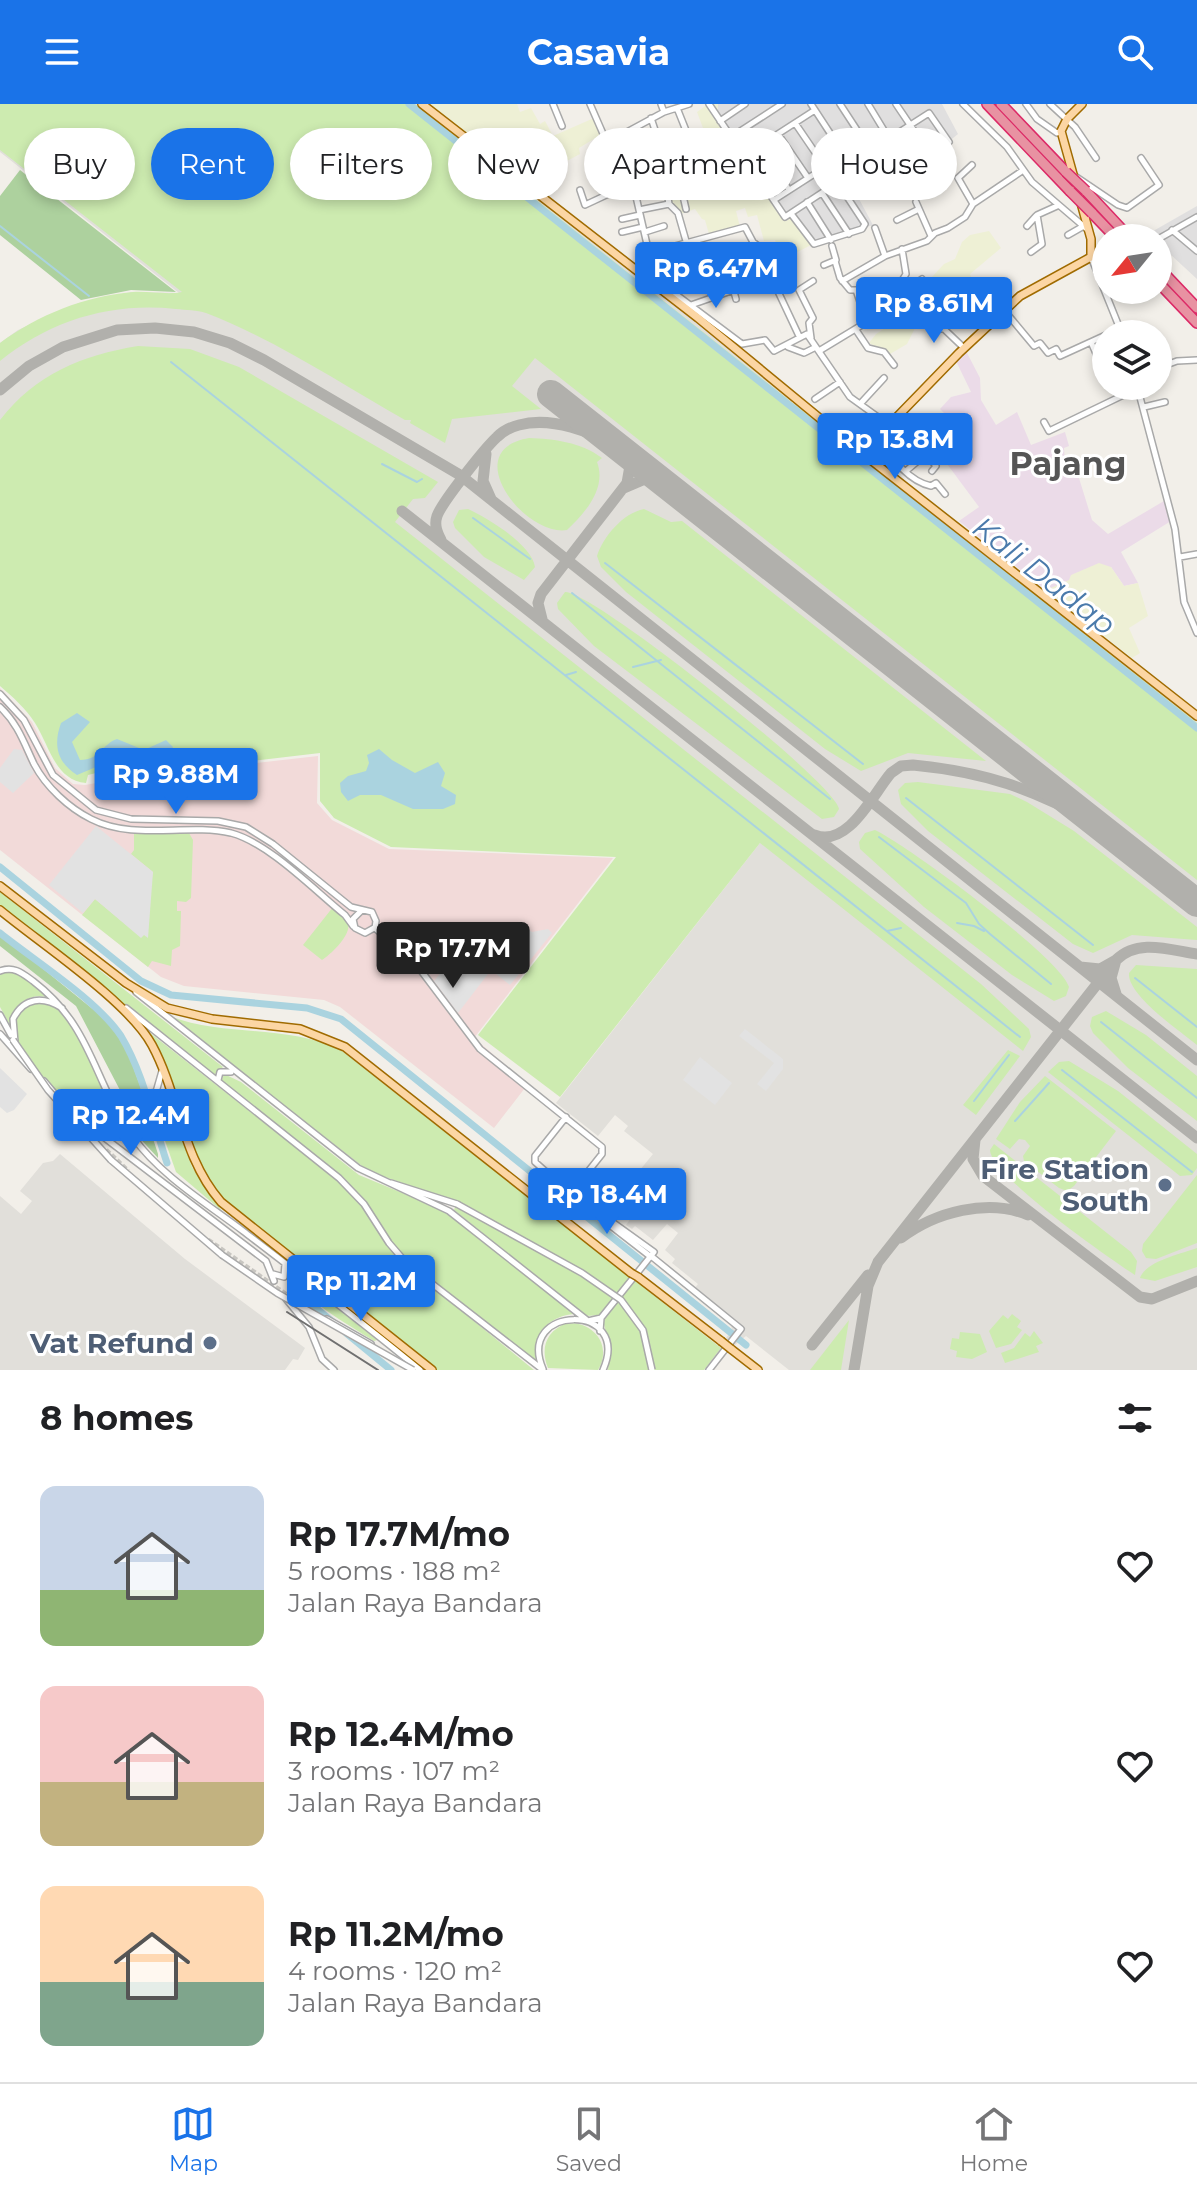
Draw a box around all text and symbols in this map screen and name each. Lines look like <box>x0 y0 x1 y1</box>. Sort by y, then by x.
icon: menu <box>40 30 84 74</box>
text: Casavia <box>527 30 670 74</box>
icon: search <box>1113 30 1157 74</box>
chip: Buy <box>24 128 135 200</box>
chip: Rent <box>151 128 274 200</box>
chip: Filters <box>290 128 432 200</box>
chip: New <box>448 128 568 200</box>
chip: Apartment <box>584 128 795 200</box>
chip: House <box>811 128 957 200</box>
north arrow <box>1092 224 1172 304</box>
map controls <box>1092 224 1172 400</box>
pin: Rp 6.47M <box>633 242 799 310</box>
text: Rp 6.47M <box>653 252 779 284</box>
pin: Rp 8.61M <box>851 277 1017 345</box>
text: Rp 8.61M <box>874 287 994 319</box>
button: layers <box>1092 320 1172 400</box>
pin: Rp 13.8M <box>812 413 978 481</box>
text: Rp 13.8M <box>835 423 955 455</box>
district label: Pajang <box>1010 444 1126 483</box>
water label: Kali Dadap <box>966 508 1123 643</box>
pin: Rp 9.88M <box>93 748 259 816</box>
text: Rp 9.88M <box>113 758 239 790</box>
pin: Rp 17.7M <box>370 922 536 990</box>
text: Rp 17.7M <box>395 932 511 964</box>
pin: Rp 12.4M <box>48 1089 214 1157</box>
text: Rp 12.4M <box>71 1099 191 1131</box>
place label: Fire Station South <box>980 1152 1149 1218</box>
pin: Rp 18.4M <box>524 1168 690 1236</box>
marker: Fire Station South <box>1156 1176 1174 1194</box>
text: Rp 18.4M <box>546 1178 668 1210</box>
pin: Rp 11.2M <box>278 1255 444 1323</box>
text: Rp 11.2M <box>305 1265 417 1297</box>
place label: Vat Refund <box>29 1326 194 1360</box>
marker: Vat Refund <box>201 1334 219 1352</box>
icon: filters <box>1113 1396 1157 1440</box>
text: 8 homes <box>40 1397 193 1439</box>
text: Rp 17.7M/mo <box>288 1513 510 1555</box>
icon: home <box>104 1518 200 1614</box>
icon: heart <box>1113 1544 1157 1588</box>
text: 5 rooms · 188 m² <box>288 1555 501 1587</box>
text: Jalan Raya Bandara <box>288 1587 543 1619</box>
text: Rp 12.4M/mo <box>288 1713 514 1755</box>
icon: home <box>104 1718 200 1814</box>
icon: heart <box>1113 1744 1157 1788</box>
text: 3 rooms · 107 m² <box>288 1755 500 1787</box>
text: Jalan Raya Bandara <box>288 1787 543 1819</box>
text: Rp 11.2M/mo <box>288 1913 504 1955</box>
icon: home <box>104 1918 200 2014</box>
icon: heart <box>1113 1944 1157 1988</box>
text: 4 rooms · 120 m² <box>288 1955 502 1987</box>
text: Jalan Raya Bandara <box>288 1987 543 2019</box>
tab: Map <box>169 2102 218 2177</box>
tab: Saved <box>556 2102 622 2177</box>
tab: Home <box>960 2102 1028 2177</box>

